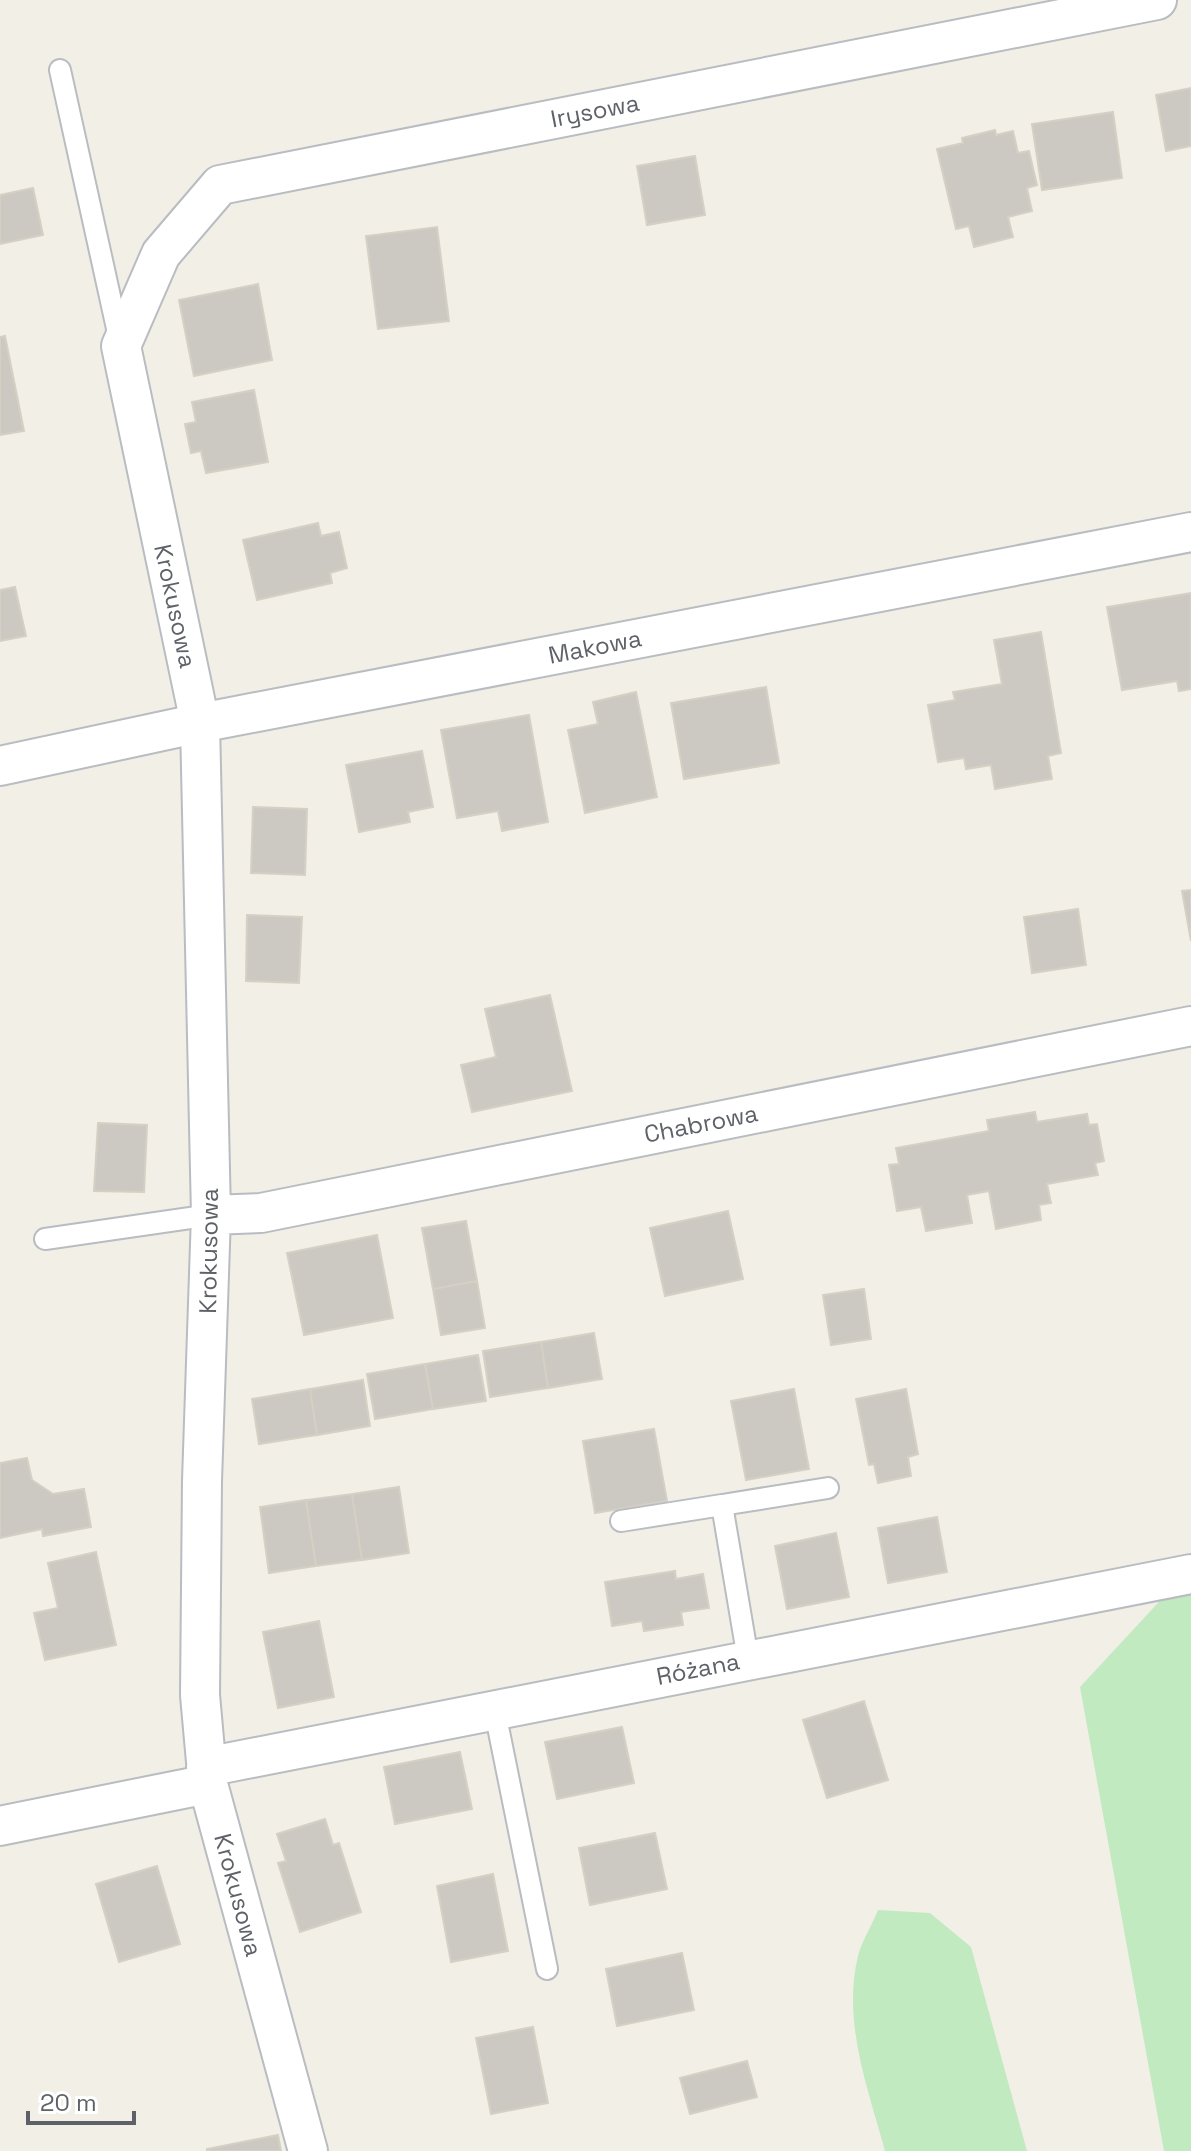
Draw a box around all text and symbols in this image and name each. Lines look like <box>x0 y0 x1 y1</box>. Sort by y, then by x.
street label: Irysowa <box>548 87 642 134</box>
street label: Krokusowa <box>147 541 204 671</box>
street label: Makowa <box>546 622 644 671</box>
street label: Chabrowa <box>641 1097 761 1150</box>
street label: Krokusowa <box>192 1188 225 1314</box>
street label: Różana <box>654 1645 742 1692</box>
street label: Krokusowa <box>207 1830 270 1960</box>
scale bar <box>28 2075 134 2125</box>
text: 20 m <box>40 2087 97 2118</box>

